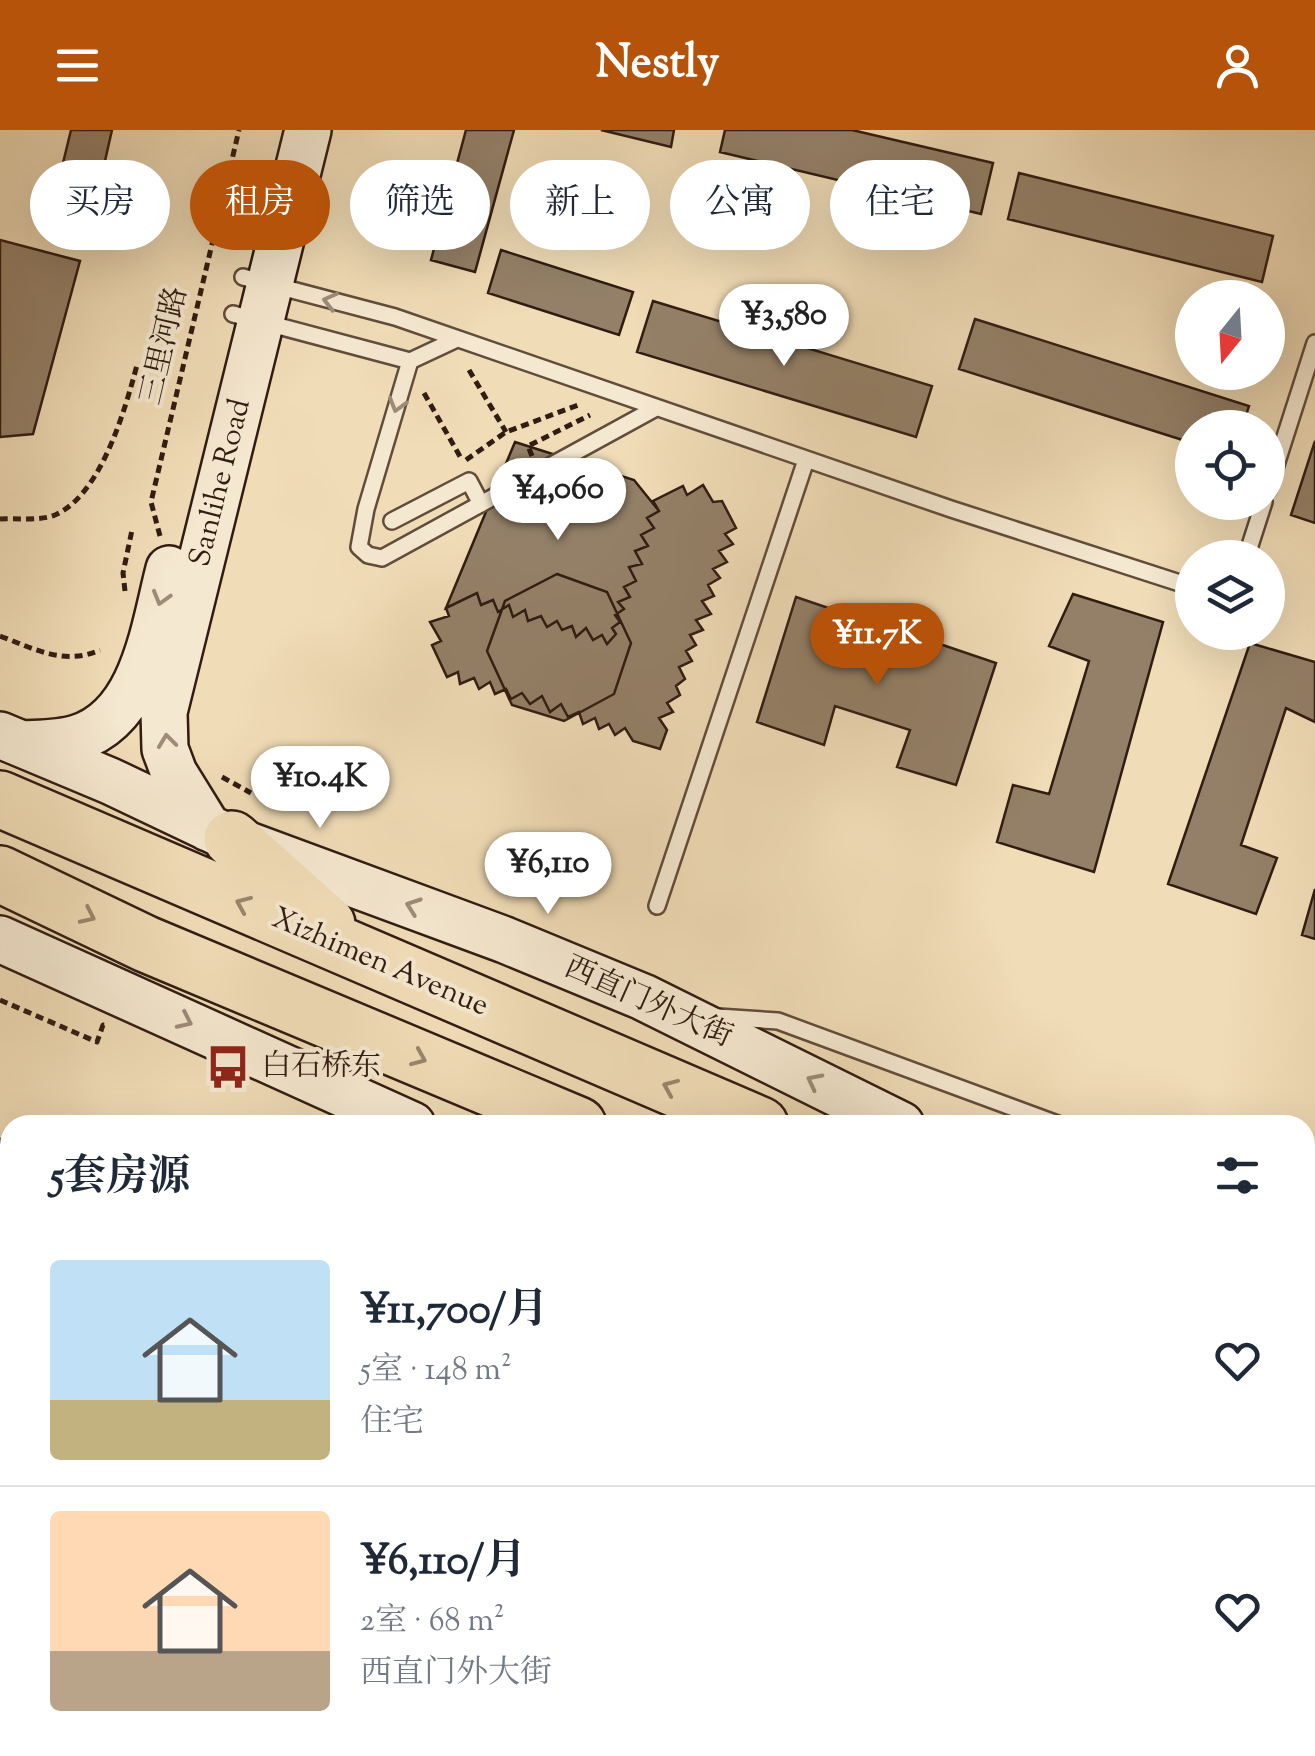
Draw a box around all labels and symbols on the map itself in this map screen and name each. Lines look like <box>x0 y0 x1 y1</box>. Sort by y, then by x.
north arrow <box>1175 280 1285 390</box>
street label: 三里河路 <box>131 283 199 409</box>
pin: ¥3,580 <box>703 284 865 369</box>
one-way arrow <box>322 291 339 312</box>
street label: Sanlihe Road <box>179 395 263 571</box>
one-way arrow <box>388 395 409 412</box>
pin: ¥4,060 <box>477 458 639 543</box>
one-way arrow <box>152 589 173 606</box>
pin: ¥11.7K <box>796 603 958 688</box>
one-way arrow <box>157 733 178 749</box>
pin: ¥10.4K <box>239 746 401 831</box>
pin: ¥6,110 <box>467 832 629 917</box>
one-way arrow <box>235 896 253 916</box>
one-way arrow <box>406 897 423 918</box>
street label: Xizhimen Avenue <box>265 898 495 1028</box>
one-way arrow <box>78 904 96 924</box>
street label: 西直门外大街 <box>557 947 739 1059</box>
one-way arrow <box>175 1008 193 1028</box>
bus stop icon: 白石桥东 <box>204 1043 252 1091</box>
place label: 白石桥东 <box>261 1046 381 1089</box>
one-way arrow <box>409 1046 427 1066</box>
one-way arrow <box>806 1074 824 1094</box>
one-way arrow <box>662 1079 680 1099</box>

